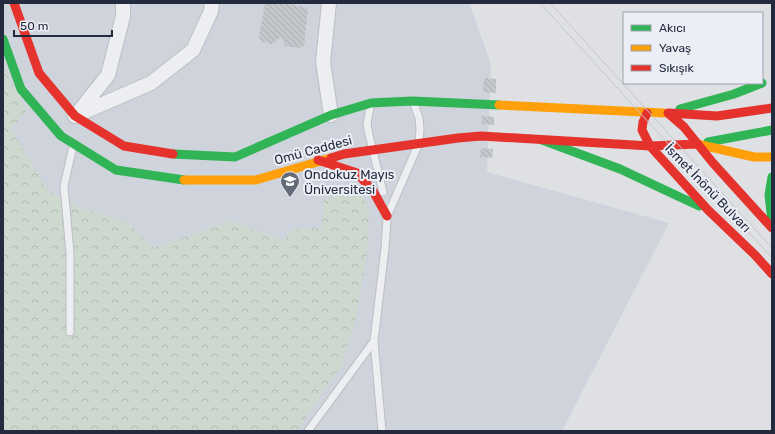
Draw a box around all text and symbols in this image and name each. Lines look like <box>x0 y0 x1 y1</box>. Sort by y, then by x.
scale bar <box>14 12 112 38</box>
legend <box>623 12 763 84</box>
text: 50 m <box>20 19 48 33</box>
text: Akıcı <box>659 21 686 35</box>
text: Yavaş <box>659 41 691 55</box>
text: Sıkışık <box>659 61 694 75</box>
street label: Omü Caddesi <box>273 132 353 168</box>
street label: İsmet İnönü Bulvarı <box>662 141 754 235</box>
place label: Ondokuz Mayıs Üniversitesi <box>304 167 395 197</box>
school or university icon: Ondokuz Mayıs Üniversitesi <box>279 170 301 198</box>

